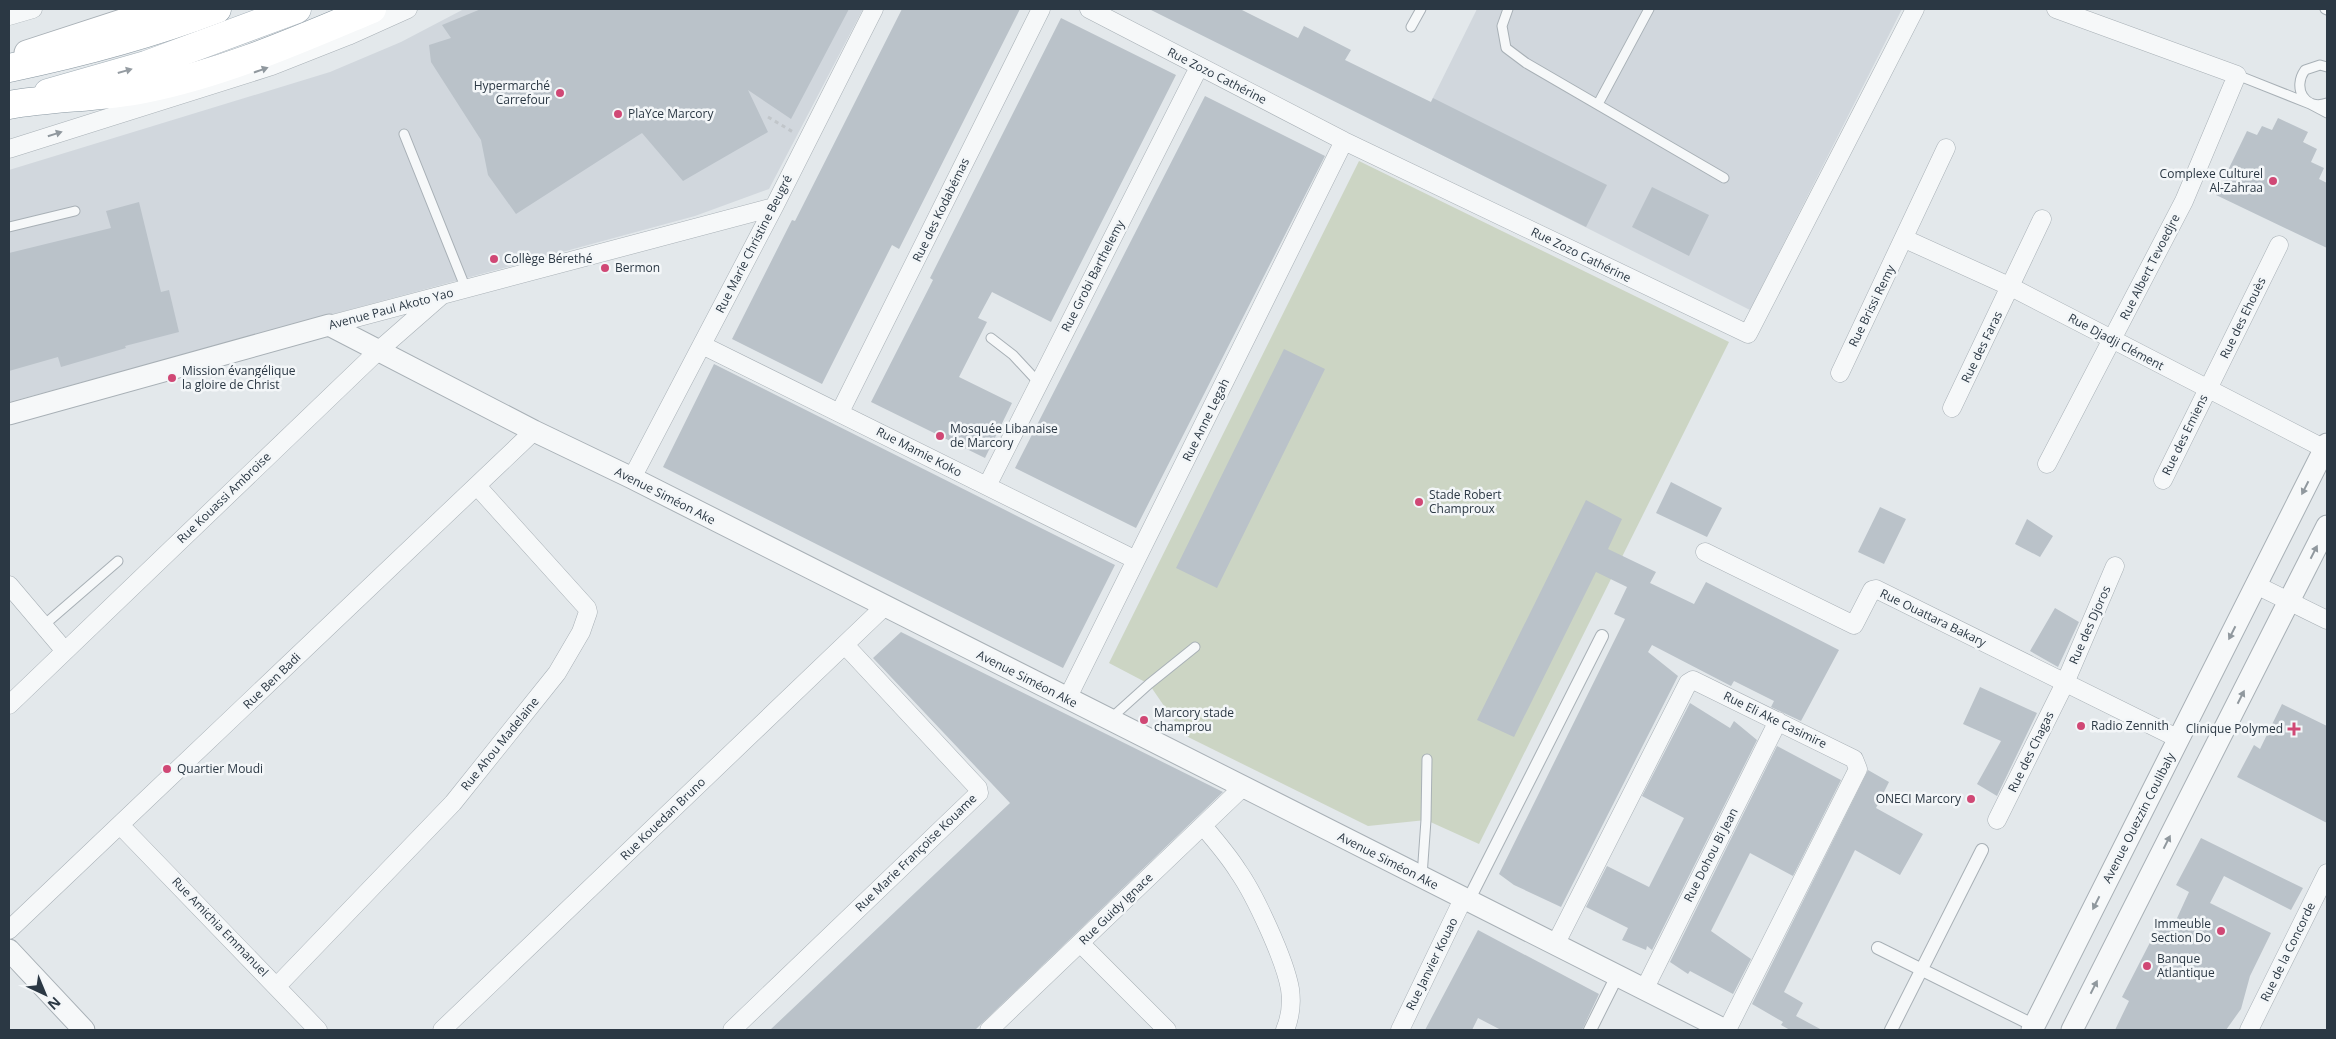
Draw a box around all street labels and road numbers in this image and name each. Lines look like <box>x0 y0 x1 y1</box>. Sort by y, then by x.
street label: Rue Zozo Cathérine <box>1165 43 1270 108</box>
street label: Rue des Kodabémas <box>908 155 973 265</box>
street label: Rue Marie Christine Beugré <box>711 172 796 316</box>
street label: Rue Albert Tevoedjre <box>2115 211 2184 323</box>
street label: Rue Grobi Barthelemy <box>1057 216 1129 335</box>
street label: Rue Zozo Cathérine <box>1528 223 1634 286</box>
street label: Rue Brissi Remy <box>1844 261 1899 350</box>
street label: Rue des Ehouès <box>2215 274 2270 361</box>
street label: Avenue Paul Akoto Yao <box>327 284 455 333</box>
street label: Rue des Faras <box>1957 308 2006 385</box>
street label: Rue Djadji Clément <box>2065 309 2167 374</box>
street label: Rue Anne Legah <box>1178 375 1233 464</box>
street label: Rue des Emiens <box>2158 391 2212 478</box>
street label: Rue Mamie Koko <box>873 423 965 481</box>
street label: Rue Kouassi Ambroise <box>173 448 275 547</box>
street label: Avenue Siméon Ake <box>612 463 719 528</box>
street label: Rue des Djoros <box>2065 583 2115 667</box>
street label: Rue Ouattara Bakary <box>1877 584 1990 651</box>
street label: Avenue Siméon Ake <box>974 646 1081 711</box>
street label: Rue Ben Badi <box>239 649 304 713</box>
street label: Rue Eli Ake Casimire <box>1721 687 1830 752</box>
street label: Rue Ahou Madelaine <box>457 693 543 794</box>
street label: Rue des Chagas <box>2004 708 2058 795</box>
street label: Avenue Ouezzin Coulibaly <box>2098 749 2179 886</box>
street label: Rue Kouedan Bruno <box>616 773 709 864</box>
street label: Rue Marie Françoise Kouame <box>851 790 980 915</box>
street label: Rue Dohou Bi Jean <box>1679 805 1742 905</box>
street label: Avenue Siméon Ake <box>1335 828 1442 893</box>
street label: Rue Guidy Ignace <box>1075 869 1156 948</box>
street label: Rue Amichia Emmanuel <box>168 873 272 980</box>
street label: Rue de la Concorde <box>2256 899 2319 1004</box>
street label: Rue Janvier Kouao <box>1402 914 1461 1013</box>

